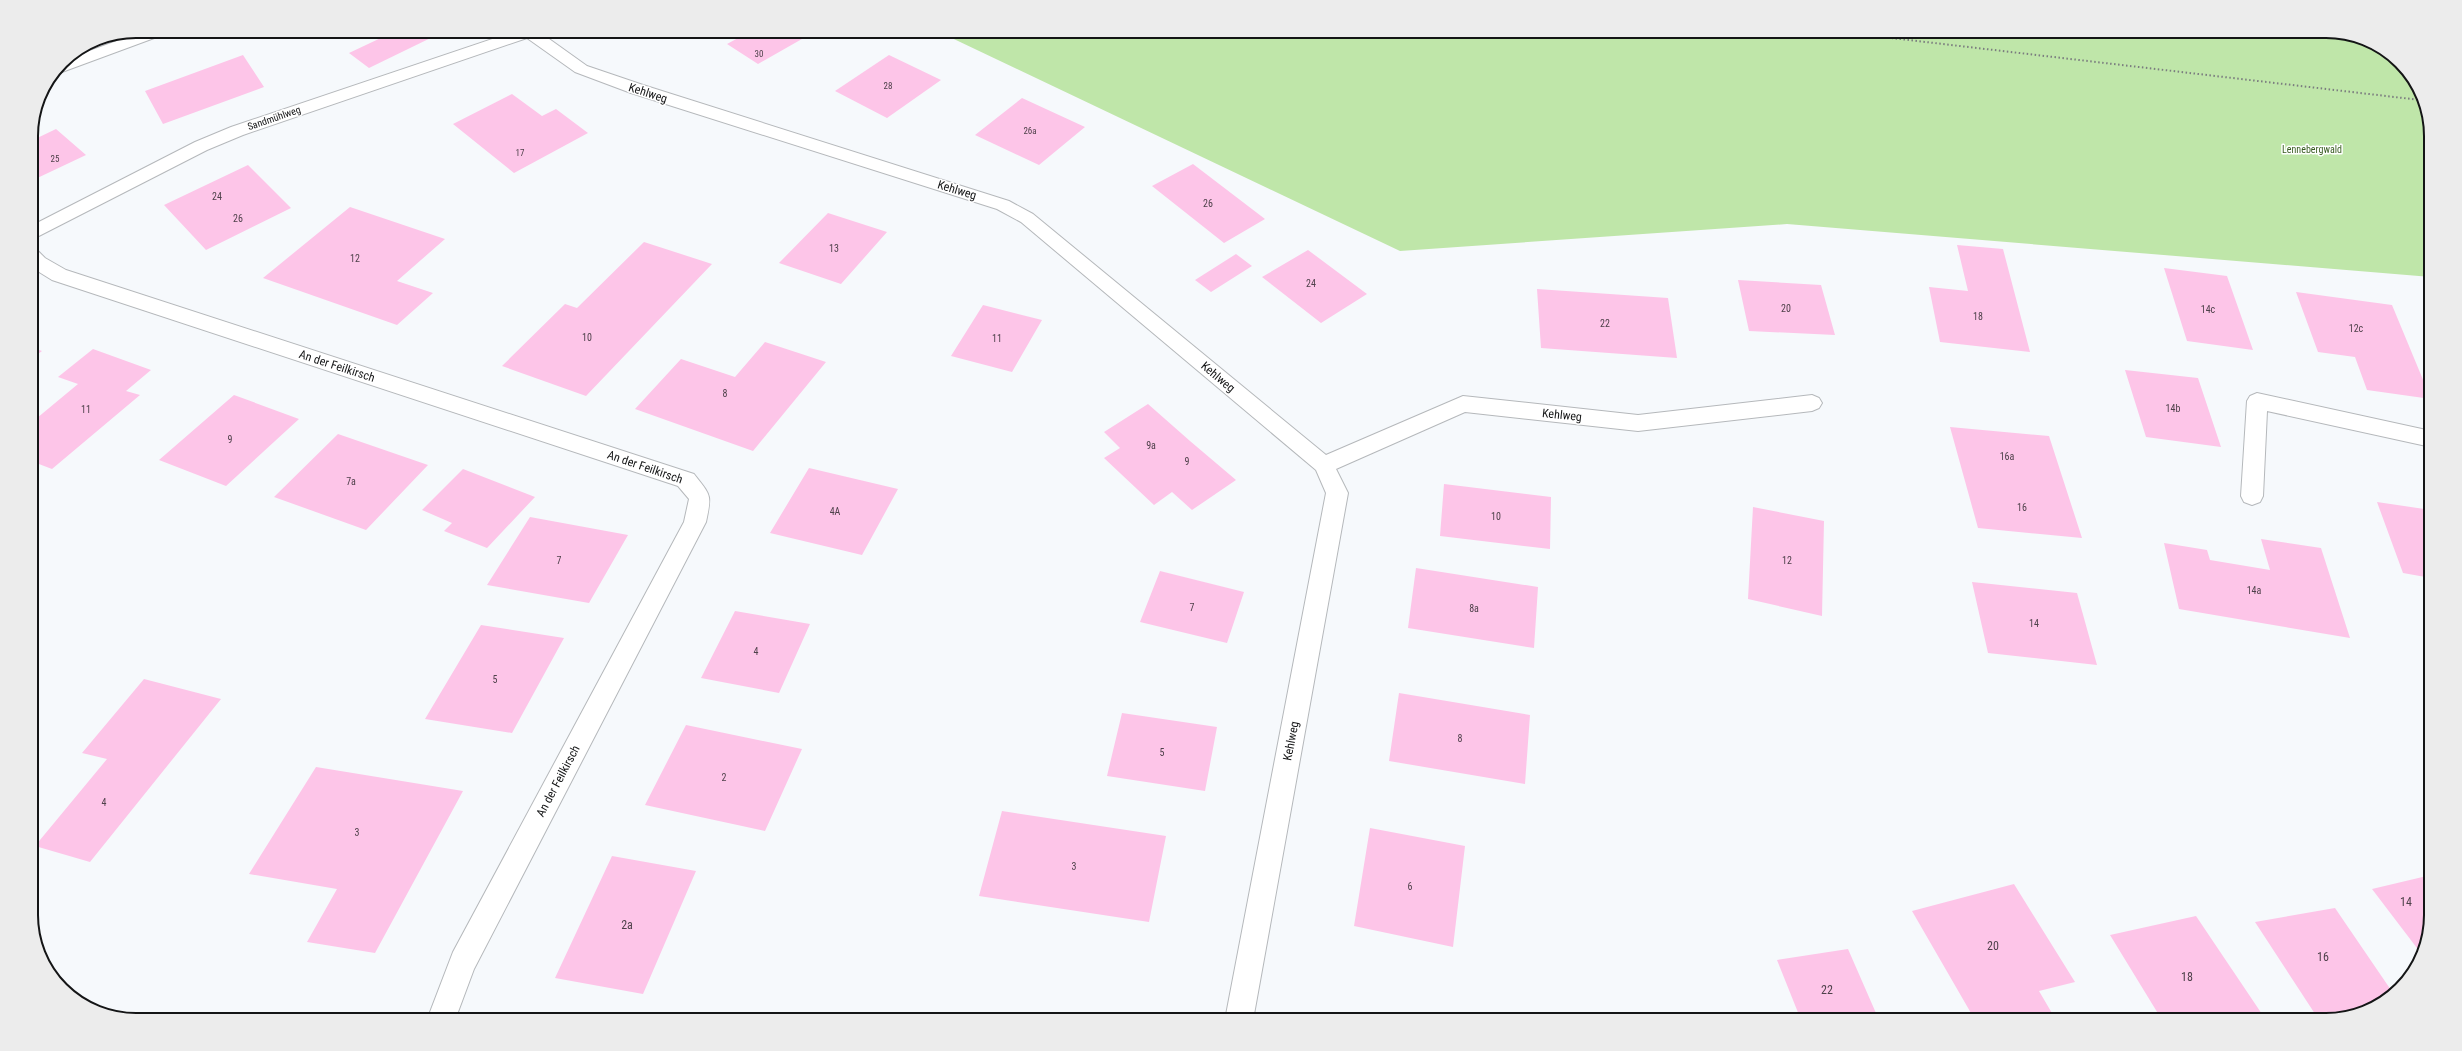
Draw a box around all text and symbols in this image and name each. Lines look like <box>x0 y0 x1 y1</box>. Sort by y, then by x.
house number: 30 <box>755 49 763 59</box>
street label: Kehlweg <box>627 80 669 106</box>
house number: 28 <box>884 81 892 91</box>
street label: Sandmühlweg <box>246 104 302 132</box>
house number: 26a <box>1023 126 1037 136</box>
park label: Lennebergwald <box>2282 144 2342 155</box>
house number: 17 <box>516 148 525 158</box>
house number: 25 <box>51 154 60 164</box>
street label: Kehlweg <box>936 177 978 203</box>
house number: 24 <box>212 191 222 202</box>
house number: 26 <box>1203 198 1213 209</box>
house number: 26 <box>233 213 243 224</box>
house number: 13 <box>829 243 839 254</box>
house number: 12 <box>350 253 360 264</box>
house number: 24 <box>1306 278 1316 289</box>
house number: 20 <box>1781 303 1791 314</box>
house number: 14c <box>2201 304 2216 315</box>
house number: 18 <box>1973 311 1983 322</box>
house number: 22 <box>1600 318 1610 329</box>
house number: 12c <box>2349 323 2364 334</box>
house number: 10 <box>582 332 592 343</box>
house number: 11 <box>992 333 1002 344</box>
street label: An der Feilkirsch <box>297 347 377 385</box>
street label: Kehlweg <box>1198 359 1238 395</box>
house number: 8 <box>723 388 728 399</box>
house number: 14b <box>2166 403 2180 414</box>
house number: 11 <box>81 404 91 415</box>
street label: Kehlweg <box>1541 406 1583 424</box>
house number: 9 <box>228 434 233 445</box>
house number: 9a <box>1146 440 1156 451</box>
street label: An der Feilkirsch <box>605 448 685 487</box>
house number: 16a <box>2000 451 2015 462</box>
house number: 9 <box>1185 456 1190 467</box>
house number: 7a <box>346 476 356 487</box>
house number: 16 <box>2017 502 2027 513</box>
house number: 4A <box>830 506 841 517</box>
house number: 10 <box>1491 511 1501 522</box>
house number: 7 <box>557 555 562 566</box>
house number: 12 <box>1782 555 1792 566</box>
house number: 14a <box>2247 585 2262 596</box>
house number: 7 <box>1190 602 1195 613</box>
house number: 8a <box>1469 603 1479 614</box>
house number: 14 <box>2029 618 2039 629</box>
house number: 4 <box>754 646 759 657</box>
house number: 5 <box>493 674 498 685</box>
street label: Kehlweg <box>1280 720 1302 762</box>
house number: 8 <box>1458 733 1463 744</box>
street label: An der Feilkirsch <box>533 743 583 819</box>
house number: 5 <box>1160 747 1165 758</box>
house number: 2 <box>722 772 727 783</box>
house number: 4 <box>102 797 107 808</box>
house number: 3 <box>355 827 360 838</box>
house number: 3 <box>1072 861 1077 872</box>
house number: 6 <box>1408 881 1413 892</box>
house number: 14 <box>2400 895 2412 909</box>
house number: 2a <box>621 918 633 932</box>
house number: 20 <box>1987 939 1999 953</box>
house number: 16 <box>2317 950 2329 964</box>
house number: 18 <box>2181 970 2193 984</box>
house number: 22 <box>1821 983 1833 997</box>

